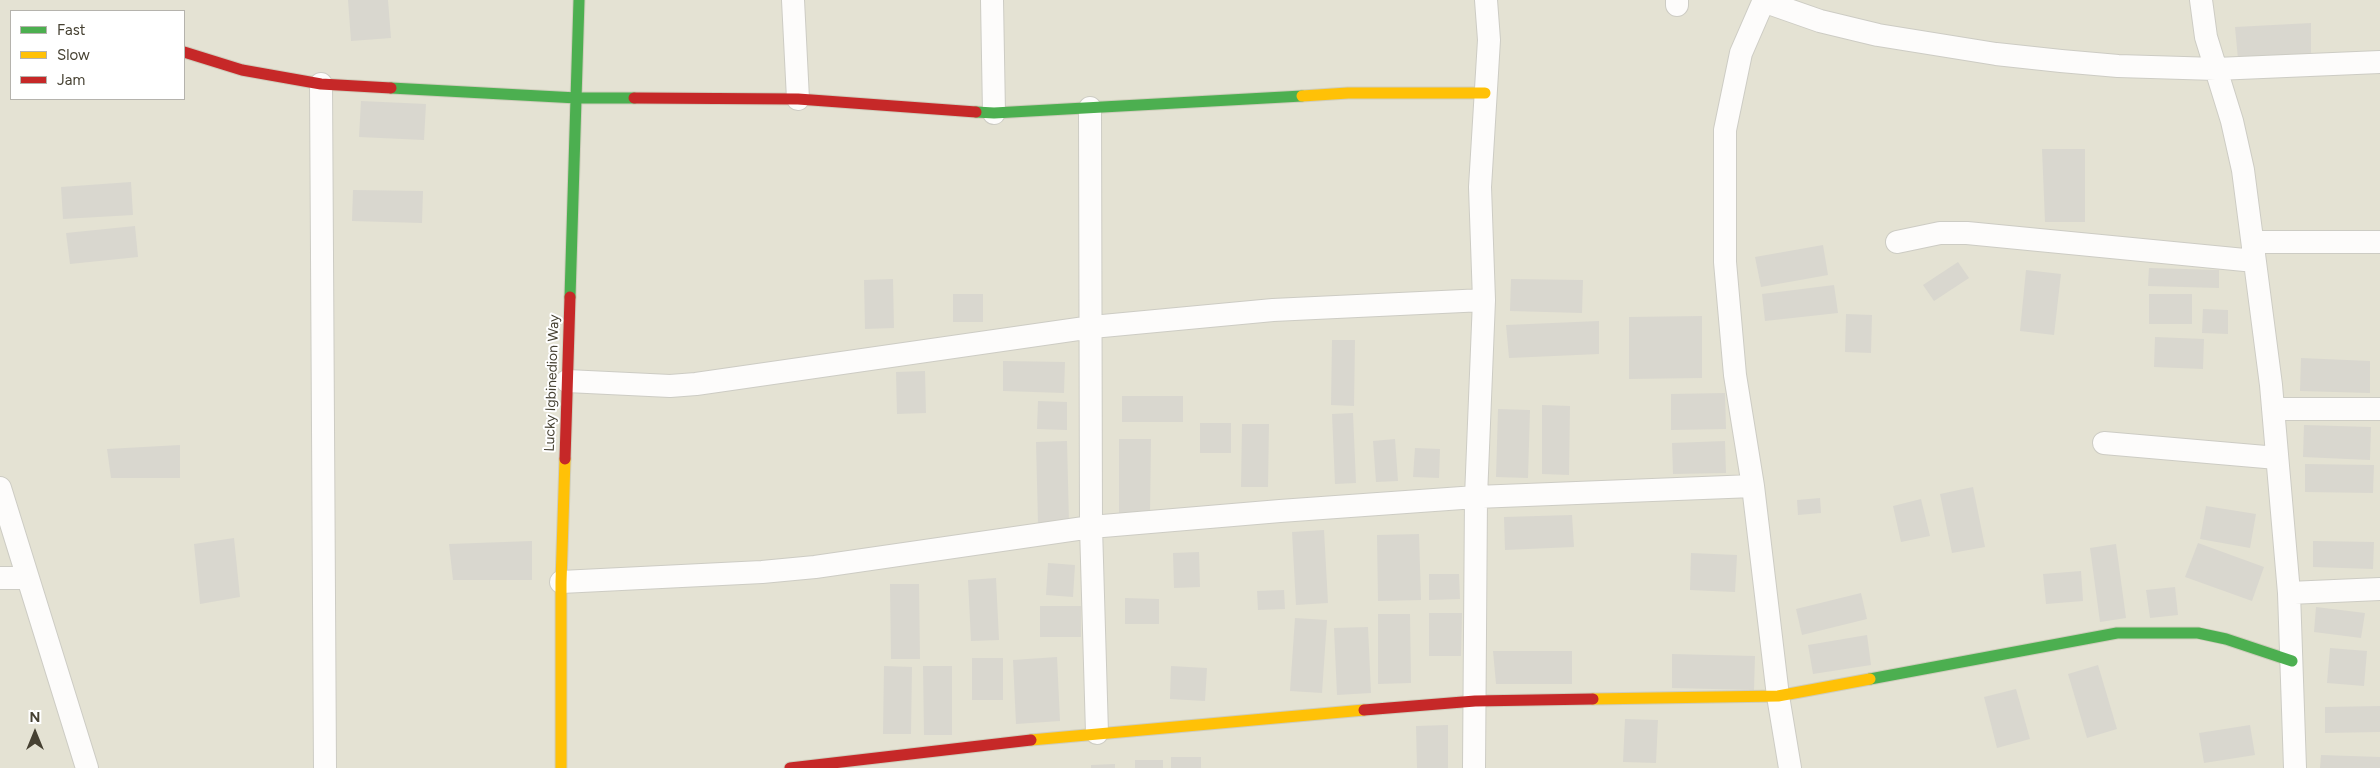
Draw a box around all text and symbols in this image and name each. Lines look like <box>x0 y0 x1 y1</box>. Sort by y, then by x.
legend <box>10 10 185 100</box>
text: Fast <box>57 21 85 39</box>
text: Slow <box>57 46 90 64</box>
text: Jam <box>57 71 85 89</box>
street label: Lucky Igbinedion Way <box>541 314 563 452</box>
north arrow <box>10 708 60 758</box>
text: N <box>30 709 40 726</box>

